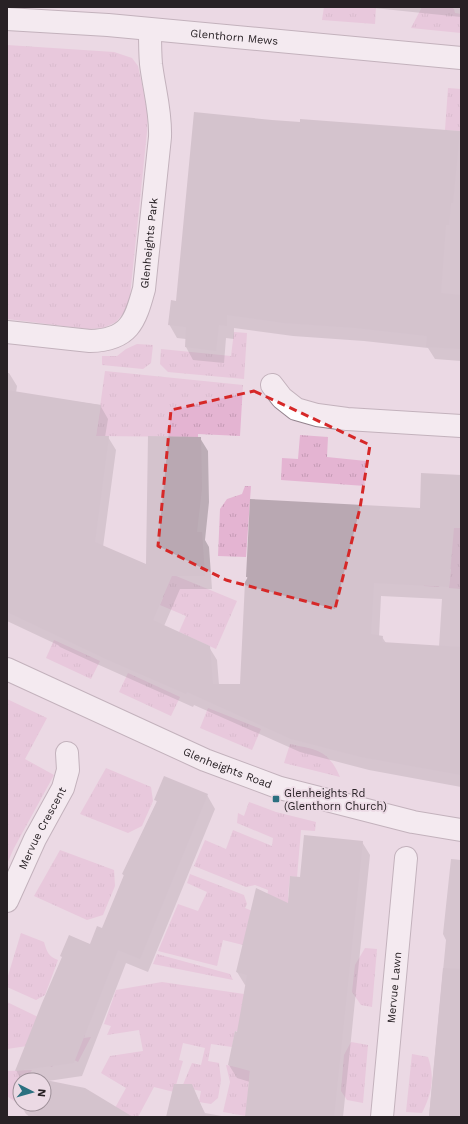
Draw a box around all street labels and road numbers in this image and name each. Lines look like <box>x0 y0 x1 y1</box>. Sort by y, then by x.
street label: Glenthorn Mews <box>190 26 279 47</box>
street label: Glenheights Park <box>138 197 160 289</box>
street label: Glenheights Road <box>181 744 274 791</box>
street label: Mervue Crescent <box>16 784 69 871</box>
street label: Mervue Lawn <box>384 951 404 1024</box>

